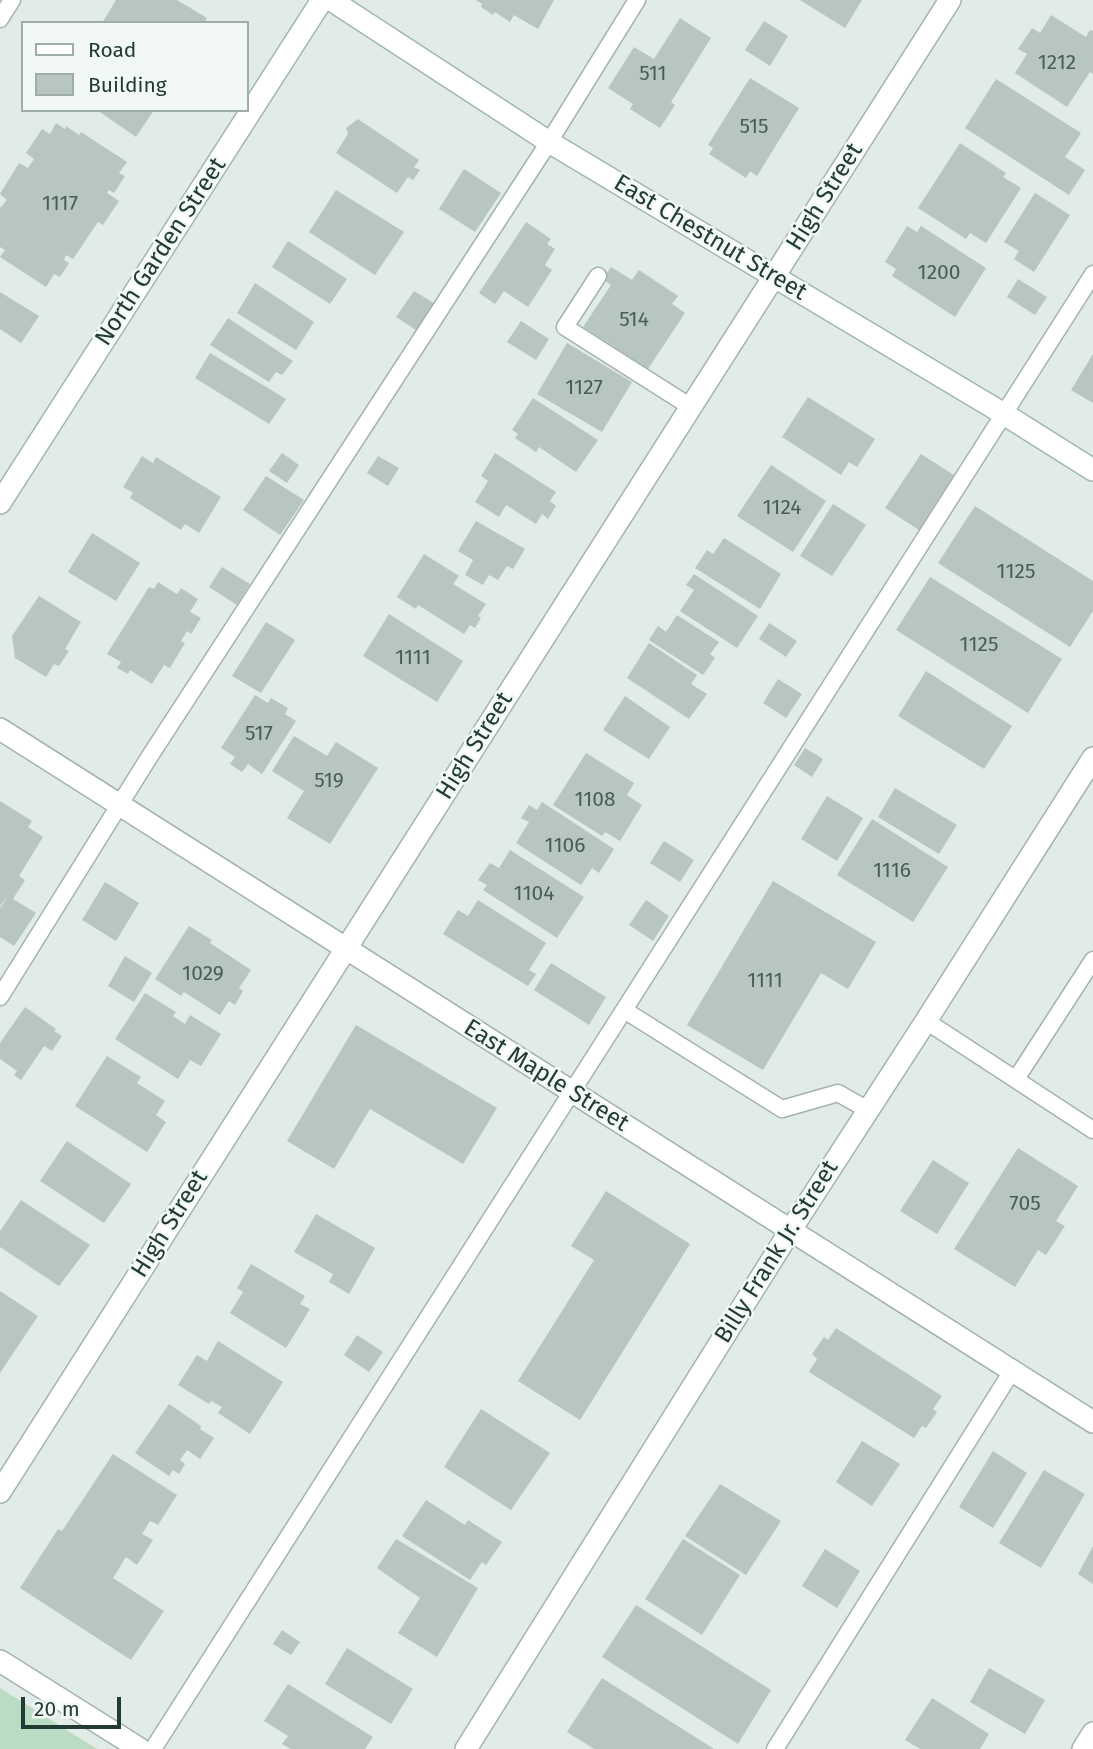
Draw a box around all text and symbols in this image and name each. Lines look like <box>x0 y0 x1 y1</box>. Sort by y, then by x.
legend <box>21 21 248 112</box>
text: Road <box>88 37 136 63</box>
house number: 1212 <box>1038 50 1076 76</box>
house number: 511 <box>639 61 667 87</box>
text: Building <box>88 72 167 98</box>
house number: 515 <box>739 114 769 140</box>
street label: High Street <box>781 138 869 256</box>
street label: North Garden Street <box>89 153 233 351</box>
street label: East Chestnut Street <box>608 169 812 307</box>
house number: 1117 <box>42 191 78 217</box>
house number: 1200 <box>918 260 960 286</box>
house number: 514 <box>619 307 649 333</box>
house number: 1127 <box>565 375 603 401</box>
house number: 1124 <box>763 495 801 521</box>
house number: 1125 <box>997 559 1035 585</box>
house number: 1125 <box>960 632 998 658</box>
house number: 1111 <box>395 645 431 671</box>
street label: High Street <box>431 687 519 805</box>
house number: 517 <box>245 721 273 747</box>
house number: 519 <box>314 768 344 794</box>
house number: 1108 <box>574 787 616 813</box>
house number: 1106 <box>545 833 585 859</box>
house number: 1116 <box>873 858 911 884</box>
house number: 1104 <box>514 881 554 907</box>
house number: 1029 <box>182 961 224 987</box>
house number: 1111 <box>747 968 783 994</box>
street label: East Maple Street <box>458 1014 634 1138</box>
street label: Billy Frank Jr. Street <box>709 1155 845 1349</box>
street label: High Street <box>126 1165 214 1283</box>
house number: 705 <box>1009 1191 1041 1217</box>
scale bar <box>24 1682 124 1726</box>
text: 20 m <box>34 1696 80 1722</box>

